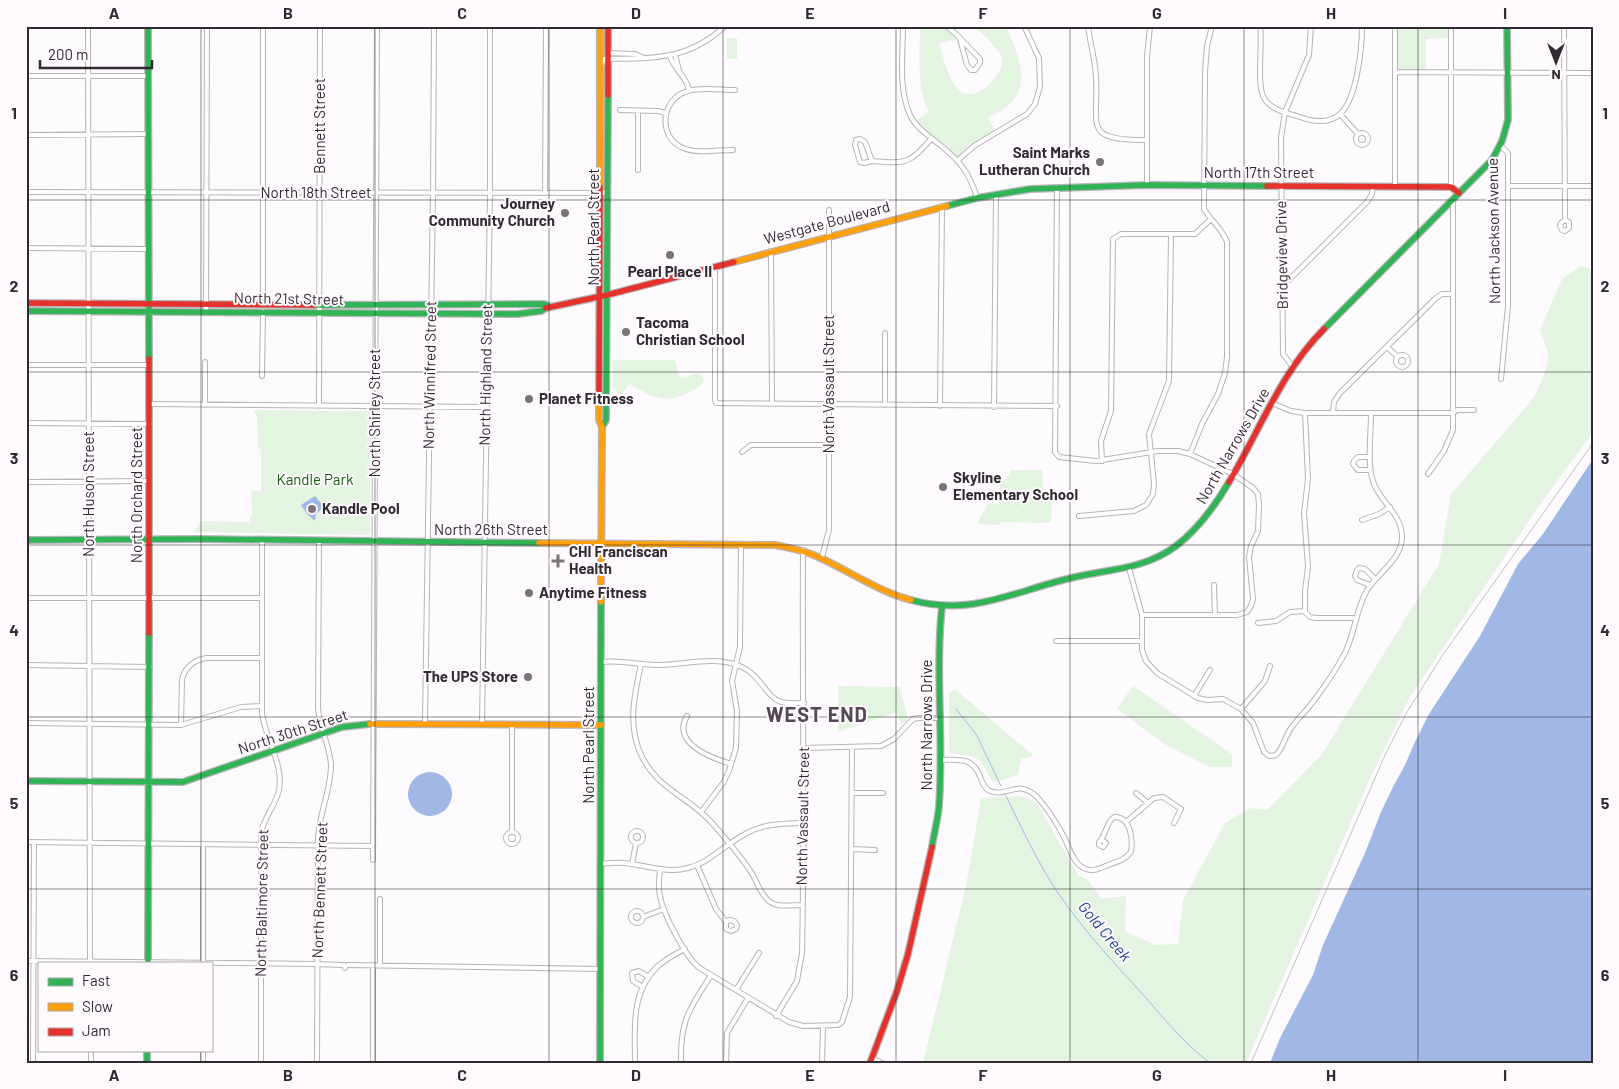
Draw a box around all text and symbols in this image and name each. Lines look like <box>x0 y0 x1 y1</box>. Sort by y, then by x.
text: A <box>109 3 120 22</box>
text: B <box>283 3 293 22</box>
text: C <box>457 3 467 22</box>
text: D <box>631 3 641 22</box>
text: E <box>805 3 815 22</box>
text: F <box>979 3 988 22</box>
text: G <box>1152 3 1162 22</box>
text: H <box>1326 3 1336 22</box>
text: I <box>1503 3 1507 22</box>
scale bar <box>40 38 152 70</box>
north arrow <box>1532 38 1582 88</box>
text: 200 m <box>48 45 88 63</box>
text: N <box>1551 67 1561 84</box>
street label: Bennett Street <box>310 78 328 174</box>
text: 1 <box>11 103 17 122</box>
text: 1 <box>1602 103 1608 122</box>
place label: Saint Marks Lutheran Church <box>979 143 1090 178</box>
marker: Saint Marks Lutheran Church <box>1094 156 1106 168</box>
street label: North Jackson Avenue <box>1483 158 1503 304</box>
street label: North 17th Street <box>1204 163 1314 181</box>
street label: North Pearl Street <box>584 168 602 286</box>
street label: North 18th Street <box>260 183 372 201</box>
place label: Journey Community Church <box>429 194 555 229</box>
street label: Westgate Boulevard <box>762 197 892 248</box>
street label: Bridgeview Drive <box>1271 201 1291 310</box>
marker: Journey Community Church <box>559 207 571 219</box>
marker: Pearl Place II <box>664 249 676 261</box>
place label: Pearl Place II <box>628 262 712 280</box>
text: 2 <box>10 276 19 295</box>
text: 2 <box>1601 276 1610 295</box>
street label: North 21st Street <box>234 288 344 308</box>
street label: North Winnifred Street <box>419 301 439 449</box>
street label: North Highland Street <box>475 304 495 446</box>
place label: Tacoma Christian School <box>636 313 745 348</box>
street label: North Vassault Street <box>819 314 837 454</box>
marker: Tacoma Christian School <box>620 326 632 338</box>
street label: North Shirley Street <box>365 349 383 477</box>
street label: North Narrows Drive <box>1192 384 1273 507</box>
place label: Planet Fitness <box>539 389 634 407</box>
marker: Planet Fitness <box>523 393 535 405</box>
street label: North Orchard Street <box>127 427 145 563</box>
street label: North Huson Street <box>79 431 97 557</box>
text: 3 <box>10 448 18 467</box>
text: 3 <box>1601 448 1609 467</box>
place label: Skyline Elementary School <box>953 468 1078 503</box>
park label: Kandle Park <box>277 470 354 488</box>
marker: Skyline Elementary School <box>937 481 949 493</box>
place label: Kandle Pool <box>322 499 400 517</box>
marker: Kandle Pool <box>306 503 318 515</box>
street label: North 26th Street <box>434 520 548 538</box>
place label: CHI Franciscan Health <box>569 542 668 577</box>
marker: CHI Franciscan Health <box>551 554 565 568</box>
place label: Anytime Fitness <box>539 583 647 601</box>
marker: Anytime Fitness <box>523 587 535 599</box>
text: 4 <box>9 620 19 639</box>
text: 4 <box>1600 620 1610 639</box>
street label: North Narrows Drive <box>917 659 935 791</box>
place label: The UPS Store <box>423 667 518 685</box>
marker: The UPS Store <box>522 671 534 683</box>
street label: North Pearl Street <box>579 686 597 804</box>
district label: WEST END <box>766 702 868 726</box>
street label: North 30th Street <box>236 705 350 757</box>
street label: North Vassault Street <box>792 746 812 886</box>
text: 5 <box>10 793 19 812</box>
text: 5 <box>1601 793 1610 812</box>
street label: North Bennett Street <box>308 821 330 959</box>
street label: North Baltimore Street <box>251 829 271 977</box>
water label: Gold Creek <box>1075 897 1136 965</box>
legend <box>38 962 212 1052</box>
text: 6 <box>10 965 19 984</box>
text: 6 <box>1601 965 1610 984</box>
text: Fast <box>82 971 110 989</box>
text: Slow <box>82 997 113 1015</box>
text: Jam <box>82 1021 111 1039</box>
text: A <box>109 1065 120 1084</box>
text: B <box>283 1065 293 1084</box>
text: C <box>457 1065 467 1084</box>
text: D <box>631 1065 641 1084</box>
text: E <box>805 1065 815 1084</box>
text: F <box>979 1065 988 1084</box>
text: G <box>1152 1065 1162 1084</box>
text: H <box>1326 1065 1336 1084</box>
text: I <box>1503 1065 1507 1084</box>

